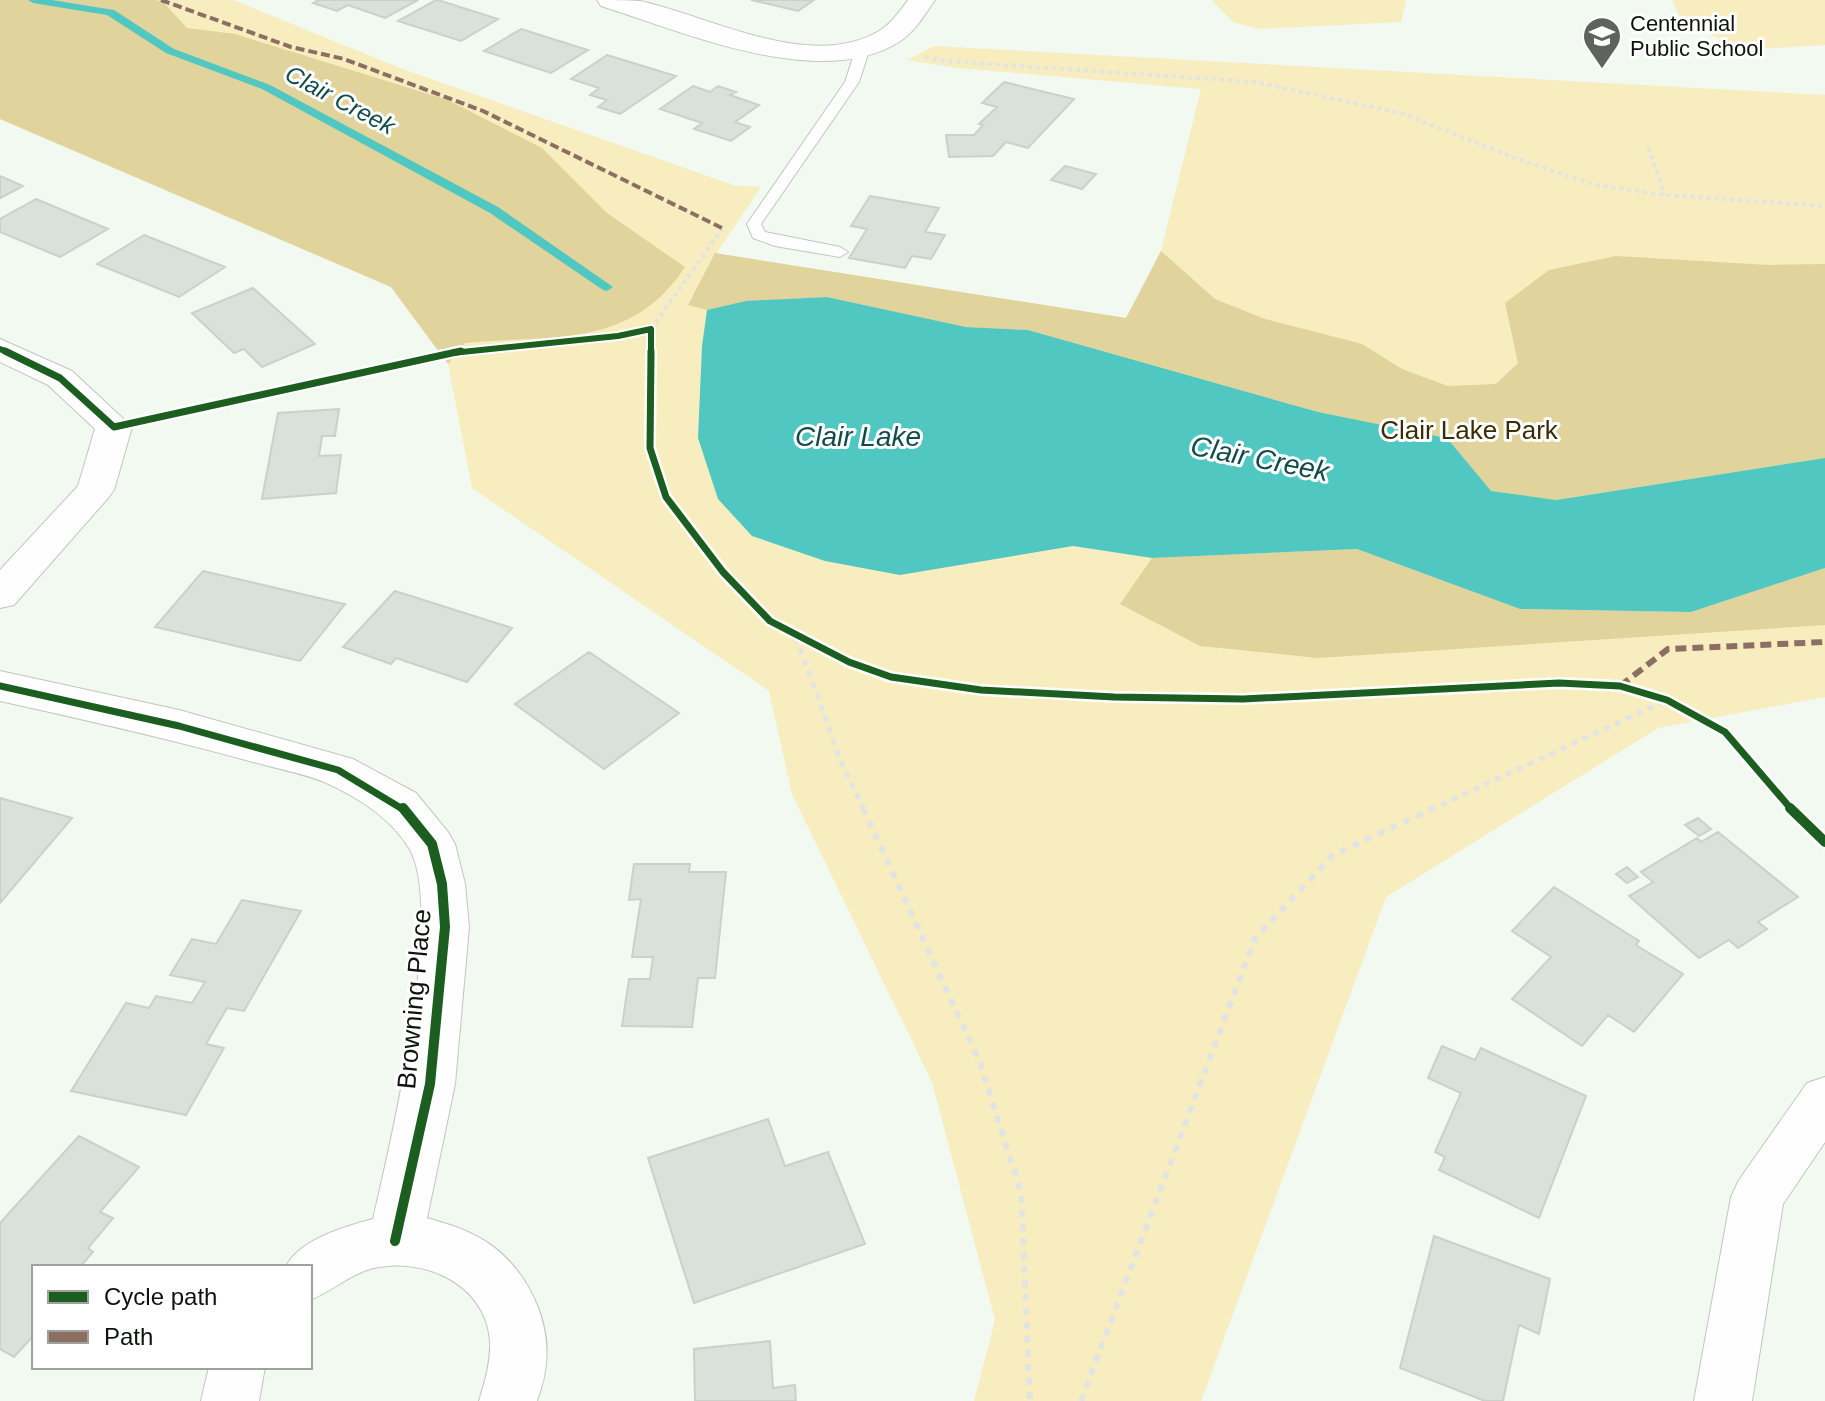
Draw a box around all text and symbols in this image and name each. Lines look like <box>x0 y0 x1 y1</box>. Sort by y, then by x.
place label: Centennial Public School <box>1630 11 1763 61</box>
school or university icon: Centennial Public School <box>1581 15 1623 70</box>
water label: Clair Creek <box>281 59 401 141</box>
park label: Clair Lake Park <box>1380 415 1559 445</box>
water label: Clair Lake <box>795 421 921 452</box>
water label: Clair Creek <box>1188 430 1334 487</box>
street label: Browning Place <box>391 908 437 1090</box>
legend <box>32 1265 312 1369</box>
text: Cycle path <box>104 1283 217 1310</box>
text: Path <box>104 1323 153 1350</box>

